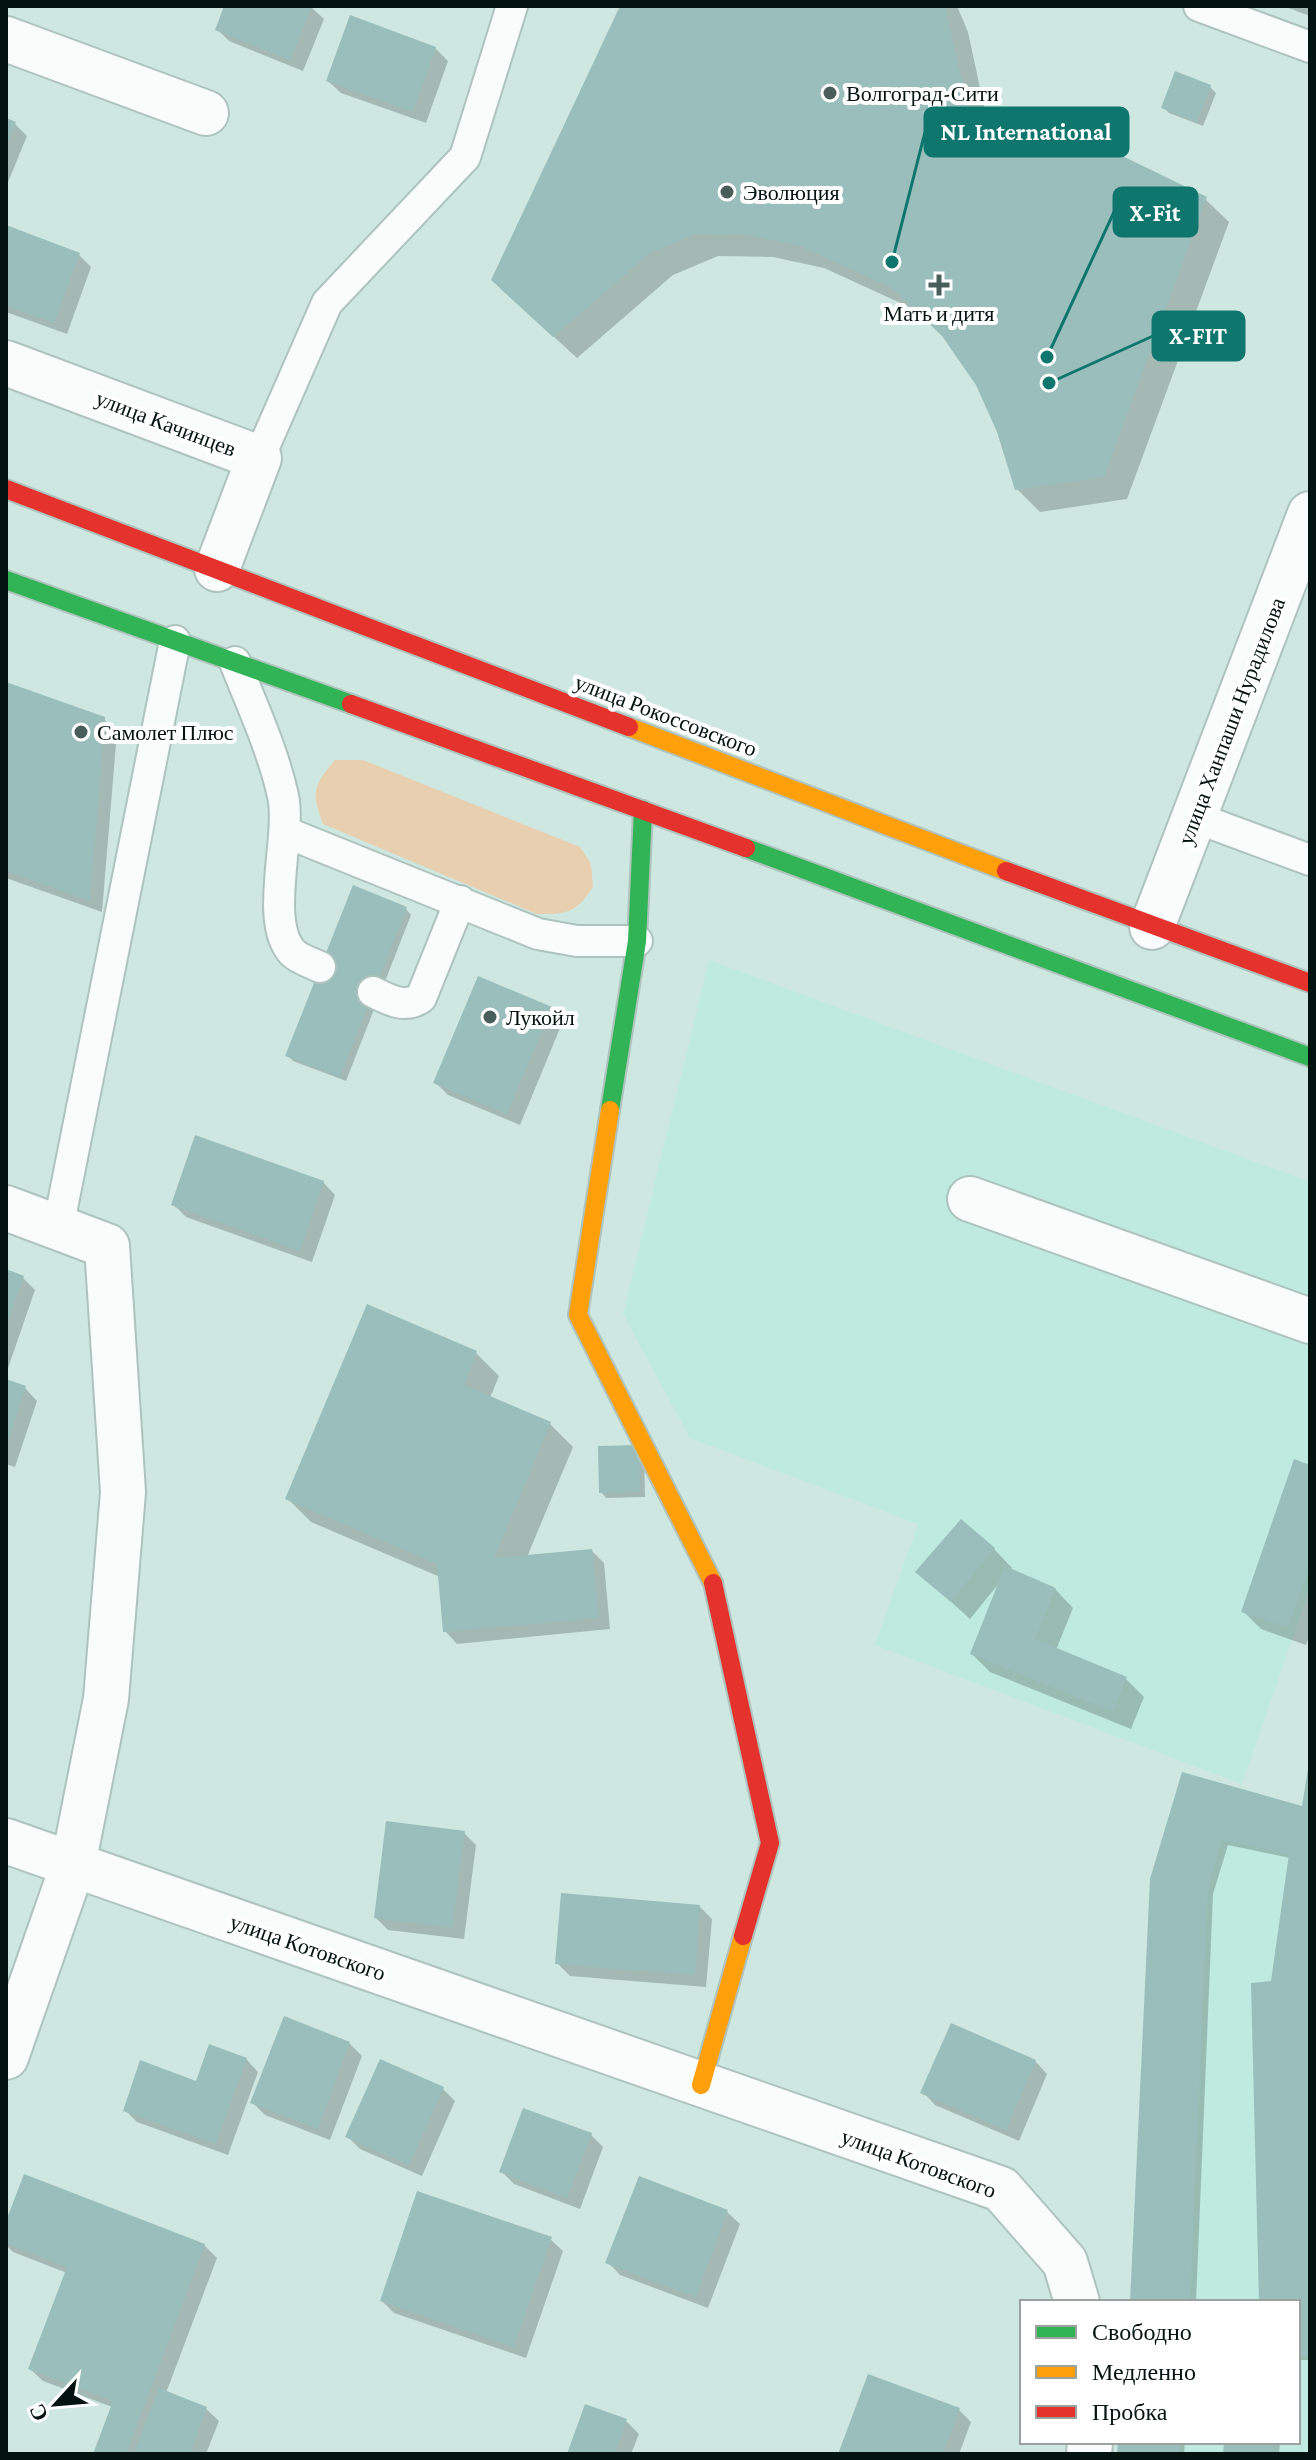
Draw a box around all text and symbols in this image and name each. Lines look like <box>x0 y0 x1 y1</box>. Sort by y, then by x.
place label: Волгоград-Сити <box>846 81 999 106</box>
marker: Волгоград-Сити <box>821 84 839 102</box>
callout: NL International <box>925 108 1128 156</box>
text: NL International <box>941 118 1111 145</box>
place label: Эволюция <box>743 180 840 205</box>
marker: Эволюция <box>718 183 736 201</box>
callout: X-Fit <box>1114 188 1197 236</box>
text: X-Fit <box>1130 199 1181 226</box>
marker: Мать и дитя <box>928 274 950 296</box>
place label: Мать и дитя <box>884 301 994 326</box>
callout: X-FIT <box>1153 312 1244 360</box>
text: X-FIT <box>1169 322 1227 349</box>
street label: улица Качинцев <box>92 385 240 462</box>
street label: улица Ханпаши Нурадилова <box>1173 594 1290 848</box>
street label: улица Рокоссовского <box>571 669 760 762</box>
place label: Самолет Плюс <box>97 720 234 745</box>
marker: Самолет Плюс <box>72 723 90 741</box>
place label: Лукойл <box>506 1005 575 1030</box>
marker: Лукойл <box>481 1008 499 1026</box>
street label: улица Котовского <box>227 1909 389 1986</box>
street label: улица Котовского <box>838 2124 1000 2203</box>
legend <box>1020 2300 1300 2444</box>
text: Свободно <box>1092 2318 1192 2345</box>
text: Медленно <box>1092 2358 1196 2385</box>
north arrow <box>16 2364 96 2444</box>
text: Пробка <box>1092 2398 1168 2425</box>
text: С <box>24 2400 53 2425</box>

